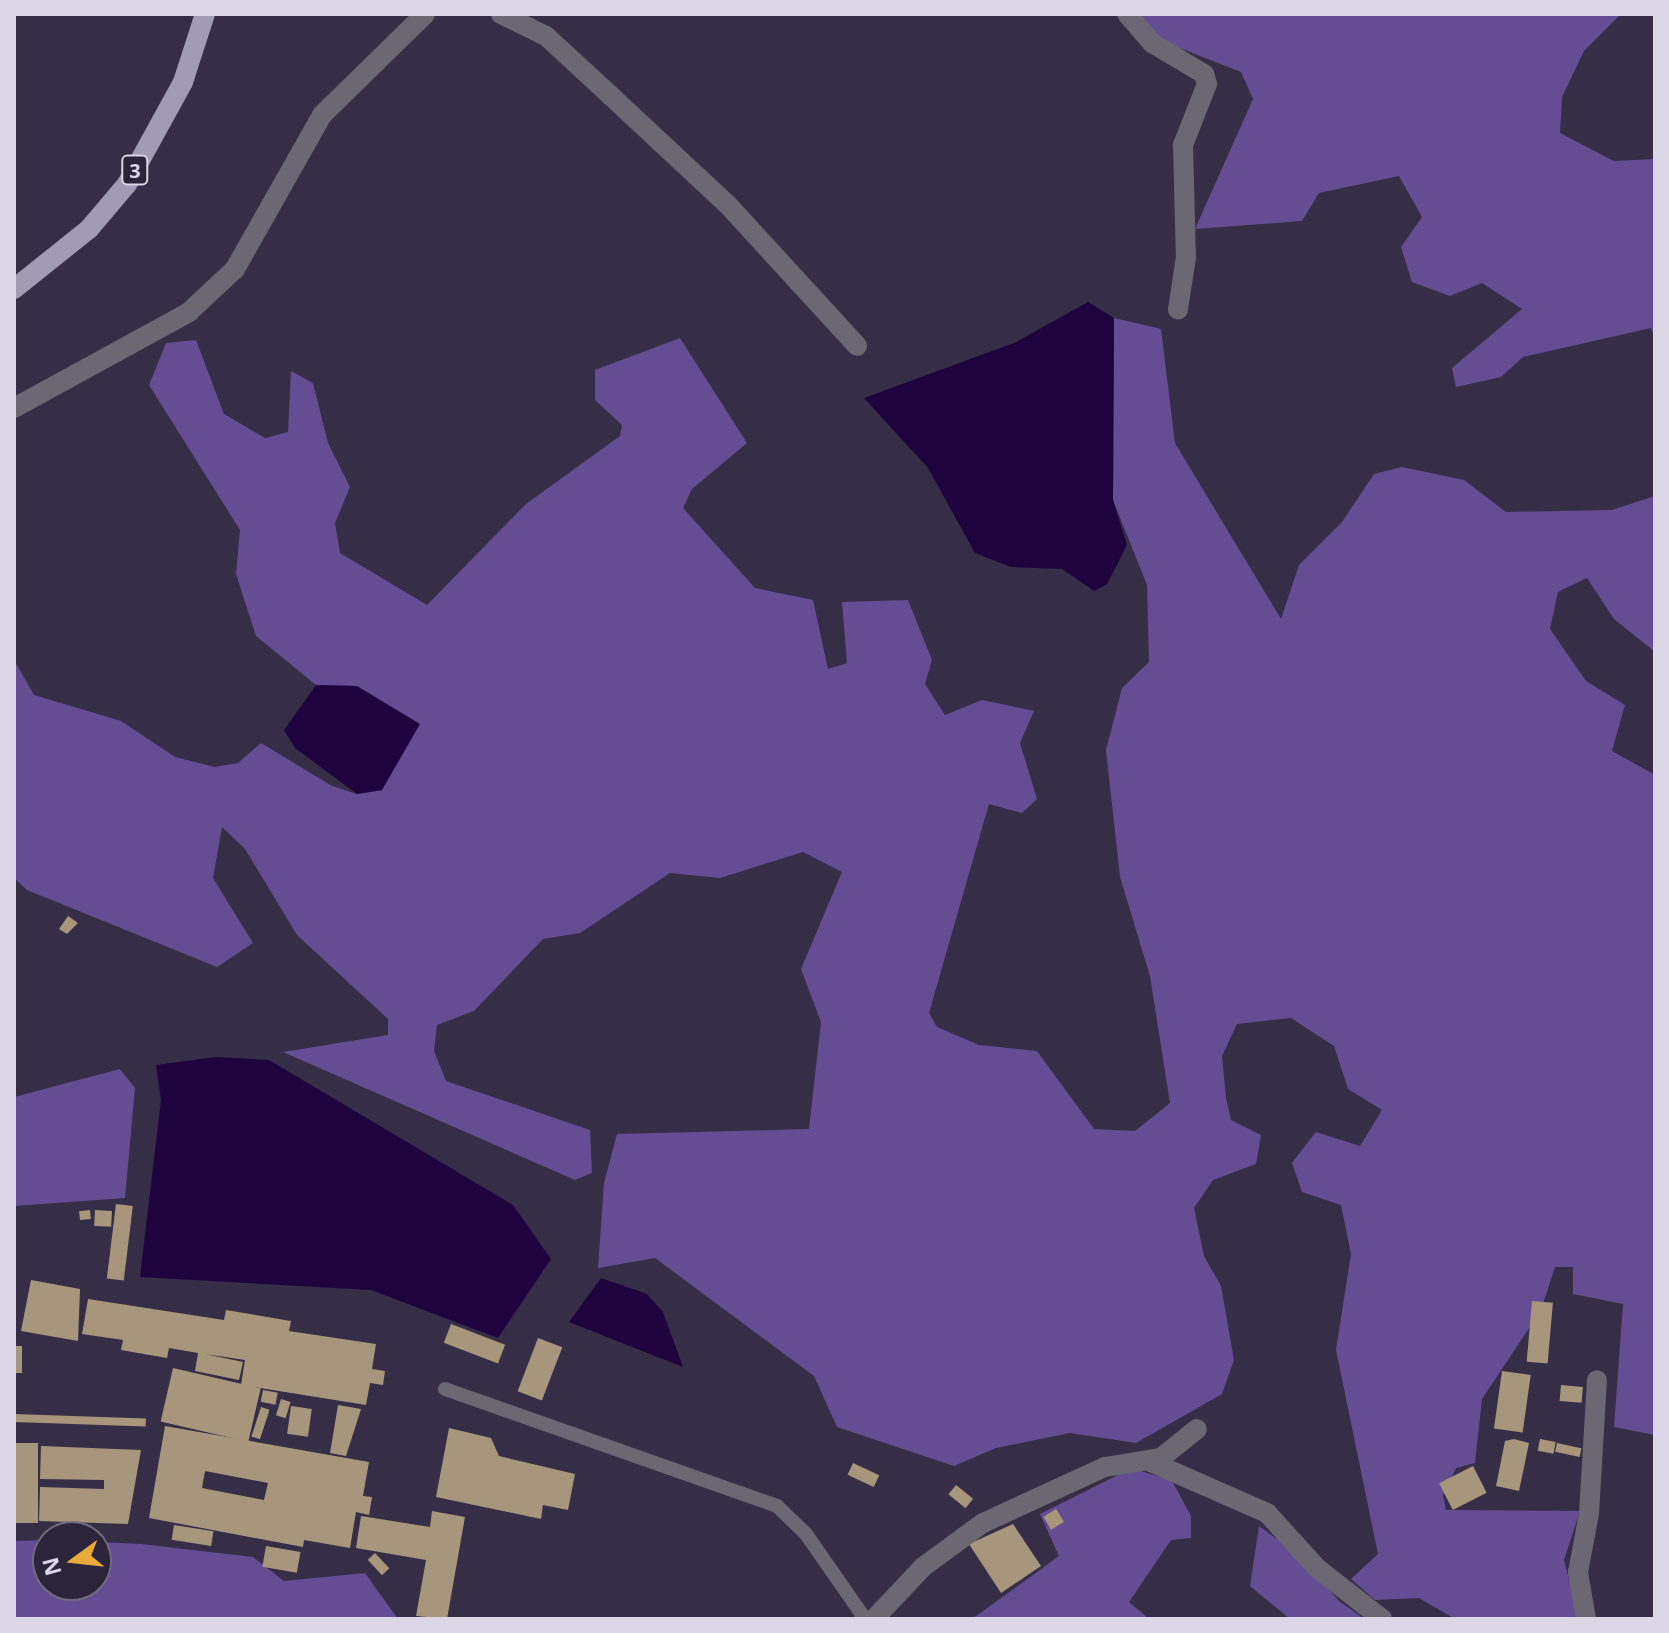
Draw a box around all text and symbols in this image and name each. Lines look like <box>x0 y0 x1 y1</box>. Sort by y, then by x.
road number: 3 <box>121 154 149 186</box>
north arrow <box>32 1521 112 1601</box>
text: N <box>34 1554 68 1579</box>

